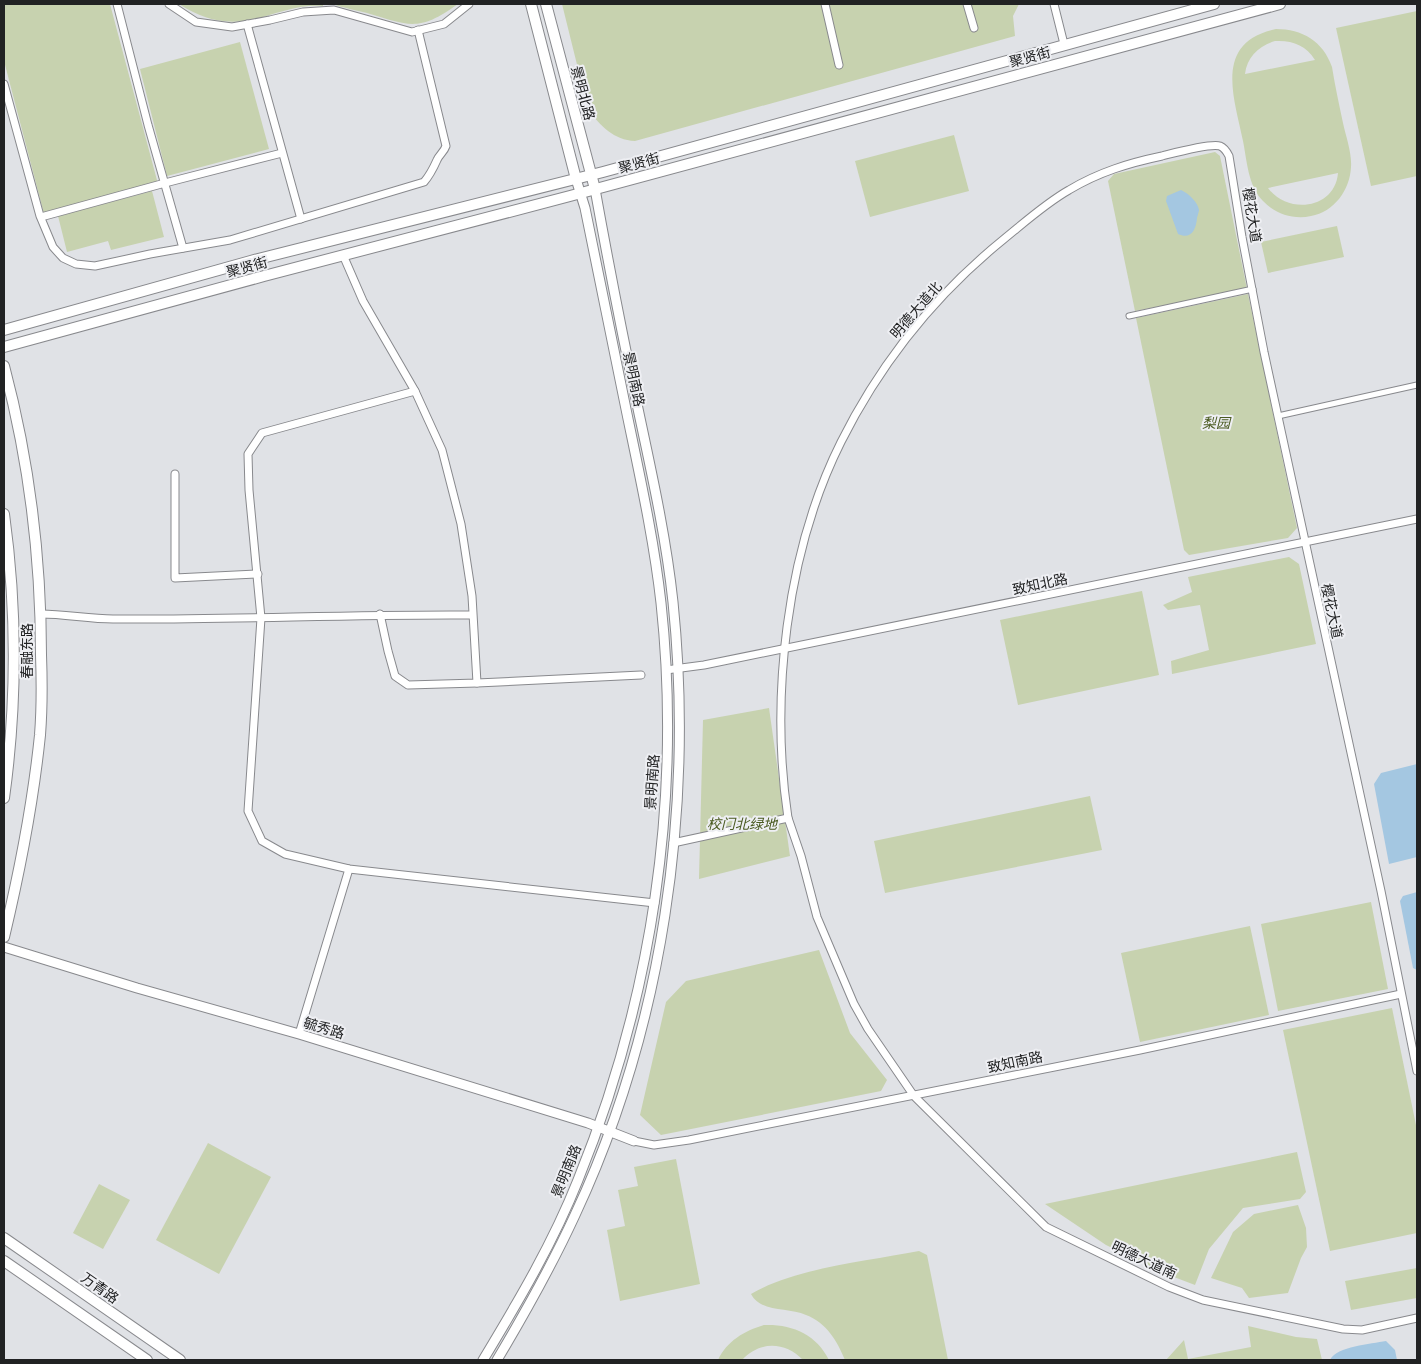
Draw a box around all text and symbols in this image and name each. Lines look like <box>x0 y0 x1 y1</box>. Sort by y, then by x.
street label: 聚贤街 <box>1008 44 1052 70</box>
street label: 景明北路 <box>568 64 598 122</box>
street label: 聚贤街 <box>617 150 661 176</box>
street label: 樱花大道 <box>1240 186 1264 244</box>
street label: 聚贤街 <box>225 254 269 280</box>
street label: 明德大道北 <box>887 278 945 342</box>
street label: 景明南路 <box>620 350 648 408</box>
park label: 梨园 <box>1202 415 1232 431</box>
street label: 致知北路 <box>1011 570 1069 598</box>
street label: 樱花大道 <box>1318 582 1346 640</box>
street label: 春融东路 <box>19 623 35 679</box>
street label: 景明南路 <box>642 754 662 810</box>
park label: 校门北绿地 <box>707 816 779 832</box>
street label: 毓秀路 <box>302 1014 346 1042</box>
street label: 致知南路 <box>986 1048 1044 1076</box>
street label: 景明南路 <box>548 1142 584 1200</box>
street label: 明德大道南 <box>1109 1238 1179 1282</box>
street label: 万青路 <box>78 1269 122 1307</box>

